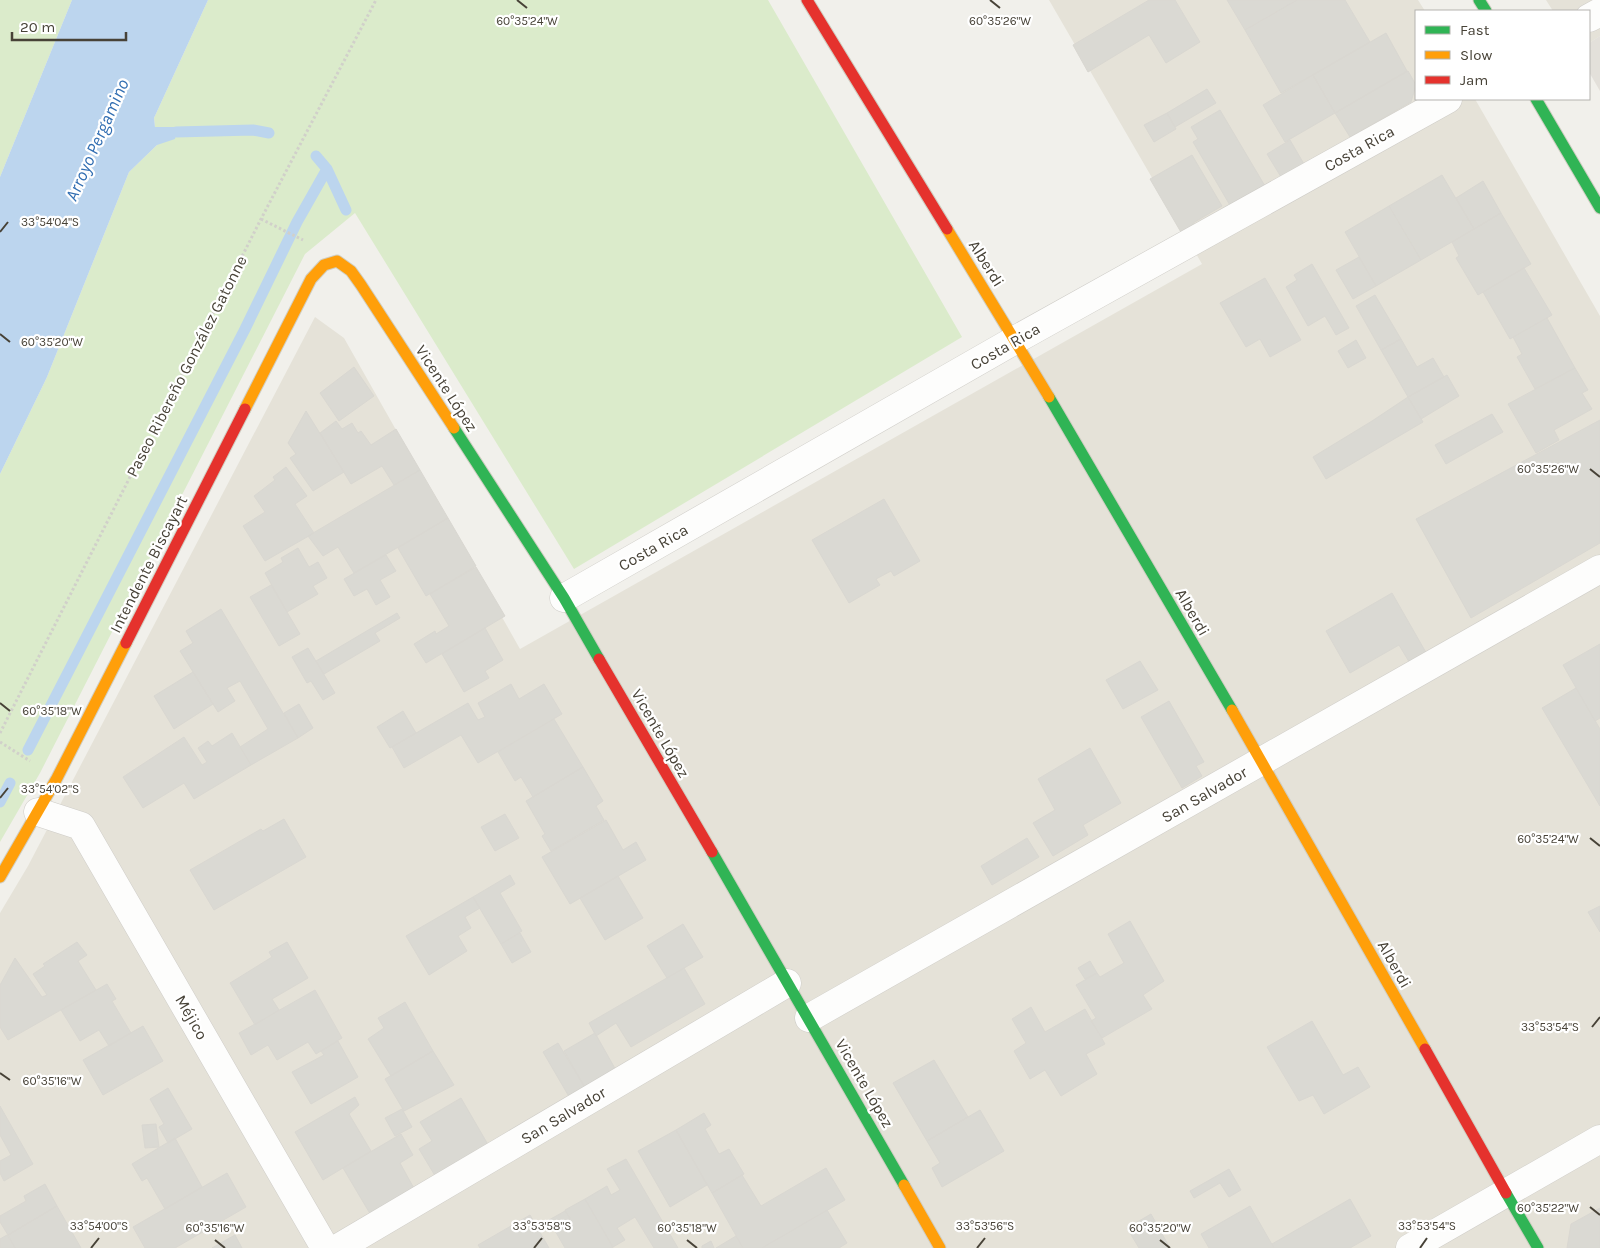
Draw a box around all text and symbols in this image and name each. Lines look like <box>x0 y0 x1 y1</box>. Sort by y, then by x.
scale bar <box>12 10 126 42</box>
legend <box>1415 10 1590 100</box>
text: 60°35'24"W <box>496 14 558 28</box>
text: 60°35'26"W <box>969 14 1031 28</box>
text: 20 m <box>20 18 55 36</box>
text: Fast <box>1460 21 1490 39</box>
text: Slow <box>1460 46 1492 64</box>
text: Jam <box>1460 71 1488 89</box>
water label: Arroyo Pergamino <box>60 76 134 204</box>
street label: Costa Rica <box>1321 121 1398 175</box>
text: 33°54'04"S <box>21 215 79 229</box>
street label: Alberdi <box>965 236 1008 290</box>
street label: Paseo Ribereño González Gatonne <box>122 252 251 480</box>
street label: Costa Rica <box>967 319 1043 374</box>
text: 60°35'20"W <box>21 335 83 349</box>
street label: Vicente López <box>412 341 482 435</box>
text: 60°35'26"W <box>1517 462 1579 476</box>
street label: Intendente Biscayart <box>106 492 191 636</box>
street label: Costa Rica <box>615 520 691 575</box>
street label: Alberdi <box>1171 585 1214 639</box>
street label: Vicente López <box>628 685 694 781</box>
text: 60°35'18"W <box>22 704 82 718</box>
street label: San Salvador <box>1158 762 1251 827</box>
text: 33°54'02"S <box>21 782 79 796</box>
text: 60°35'24"W <box>1517 832 1579 846</box>
street label: Alberdi <box>1374 937 1415 991</box>
street label: Méjico <box>171 991 212 1043</box>
text: 33°53'54"S <box>1521 1020 1579 1034</box>
street label: Vicente López <box>832 1035 898 1131</box>
text: 60°35'16"W <box>23 1074 82 1088</box>
street label: San Salvador <box>517 1083 609 1148</box>
text: 60°35'22"W <box>1517 1201 1579 1215</box>
text: 33°54'00"S <box>70 1219 128 1233</box>
text: 33°53'58"S <box>513 1219 571 1233</box>
text: 33°53'56"S <box>956 1219 1014 1233</box>
text: 33°53'54"S <box>1398 1219 1456 1233</box>
text: 60°35'16"W <box>186 1221 245 1235</box>
text: 60°35'18"W <box>657 1221 717 1235</box>
text: 60°35'20"W <box>1129 1221 1191 1235</box>

